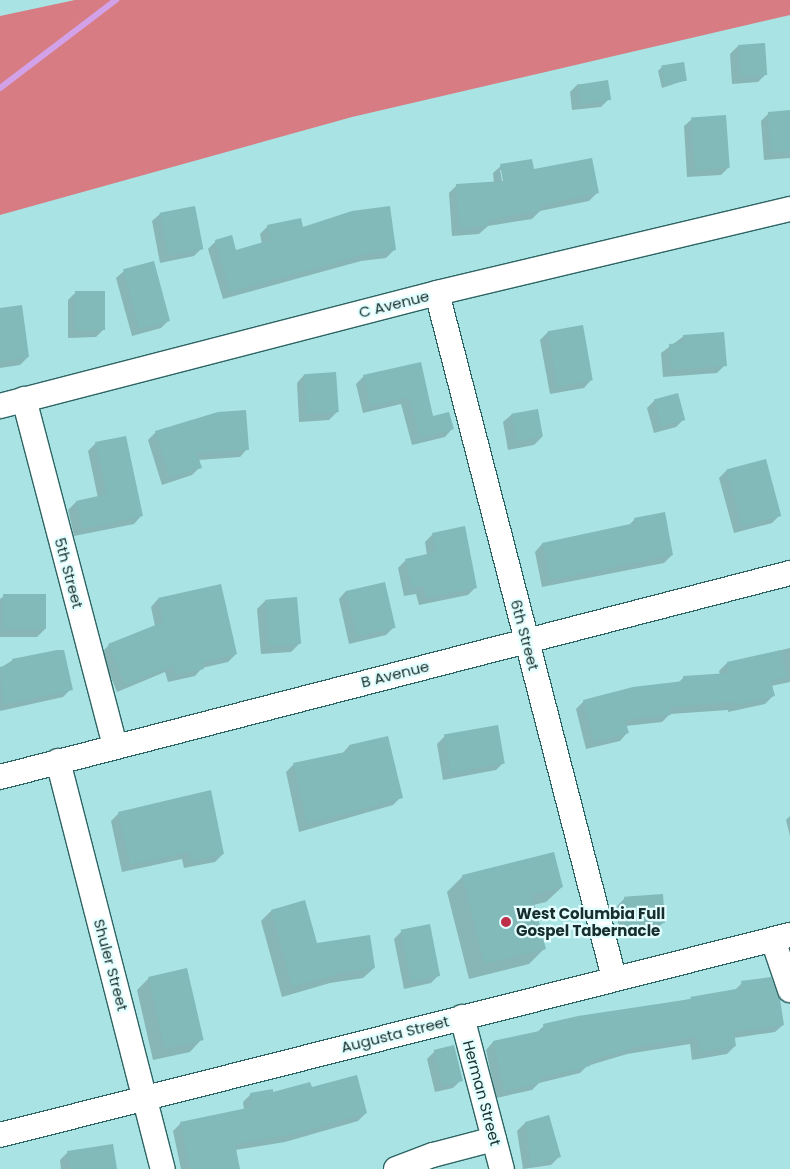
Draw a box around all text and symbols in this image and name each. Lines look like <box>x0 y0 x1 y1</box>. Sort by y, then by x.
street label: C Avenue <box>357 287 431 321</box>
street label: 5th Street <box>51 536 87 610</box>
street label: 6th Street <box>507 598 543 672</box>
street label: B Avenue <box>359 657 431 691</box>
place label: West Columbia Full Gospel Tabernacle <box>516 904 665 939</box>
marker: West Columbia Full Gospel Tabernacle <box>500 916 512 928</box>
street label: Shuler Street <box>90 917 132 1013</box>
street label: Augusta Street <box>339 1012 451 1056</box>
street label: Herman Street <box>459 1038 505 1148</box>

